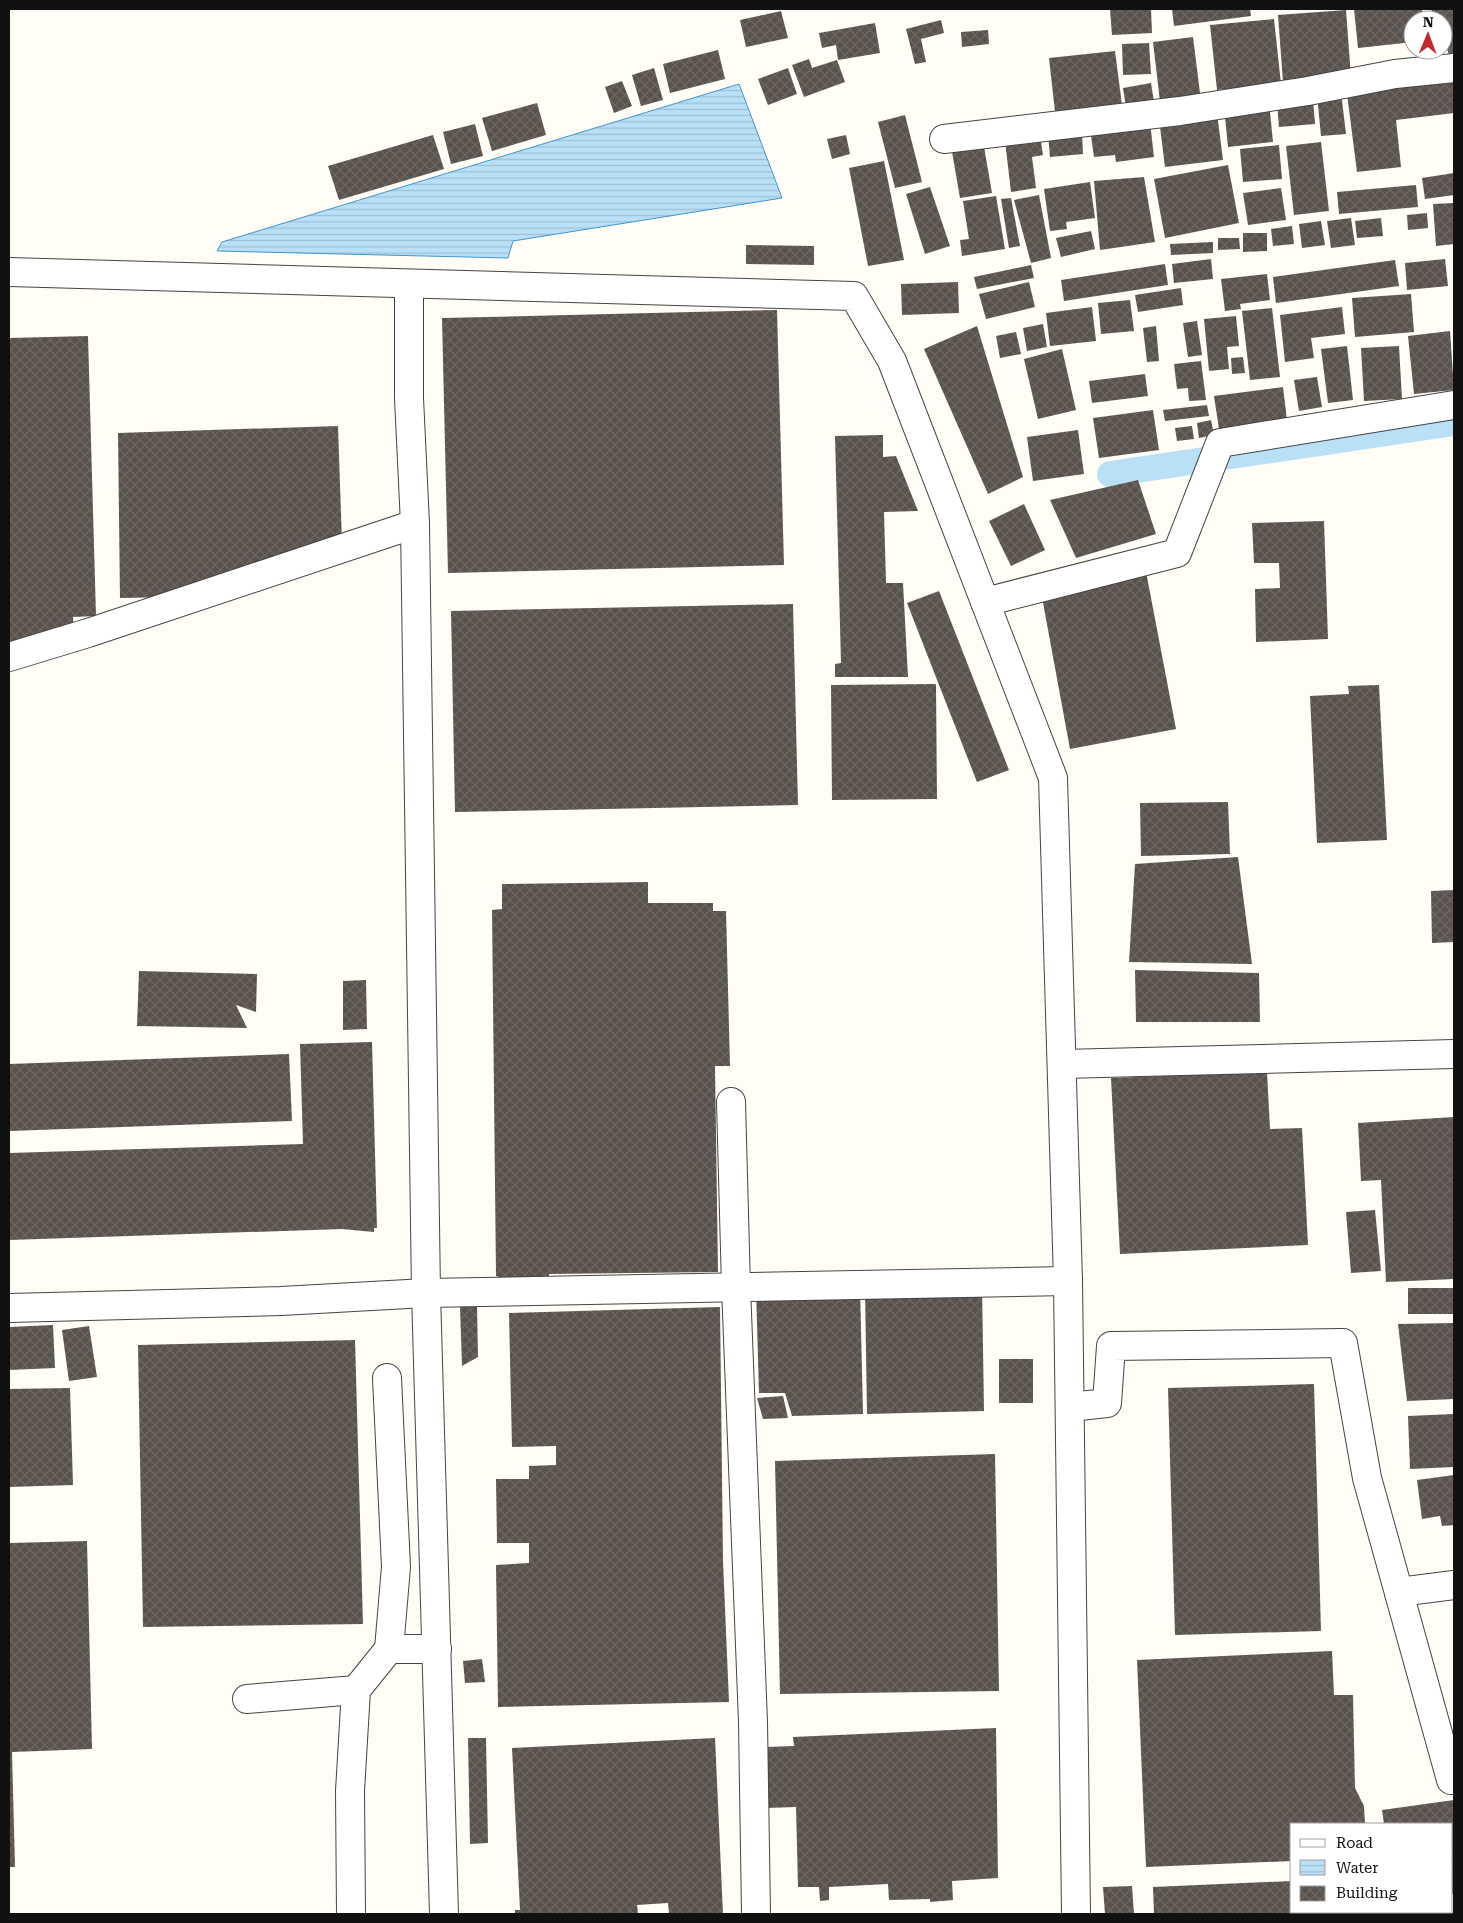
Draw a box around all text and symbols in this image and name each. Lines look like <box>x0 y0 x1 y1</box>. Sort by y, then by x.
north arrow <box>1403 10 1453 60</box>
text: N <box>1423 14 1434 30</box>
legend <box>1290 1823 1453 1913</box>
text: Road <box>1336 1834 1373 1852</box>
text: Water <box>1336 1859 1378 1877</box>
text: Building <box>1336 1884 1398 1902</box>

